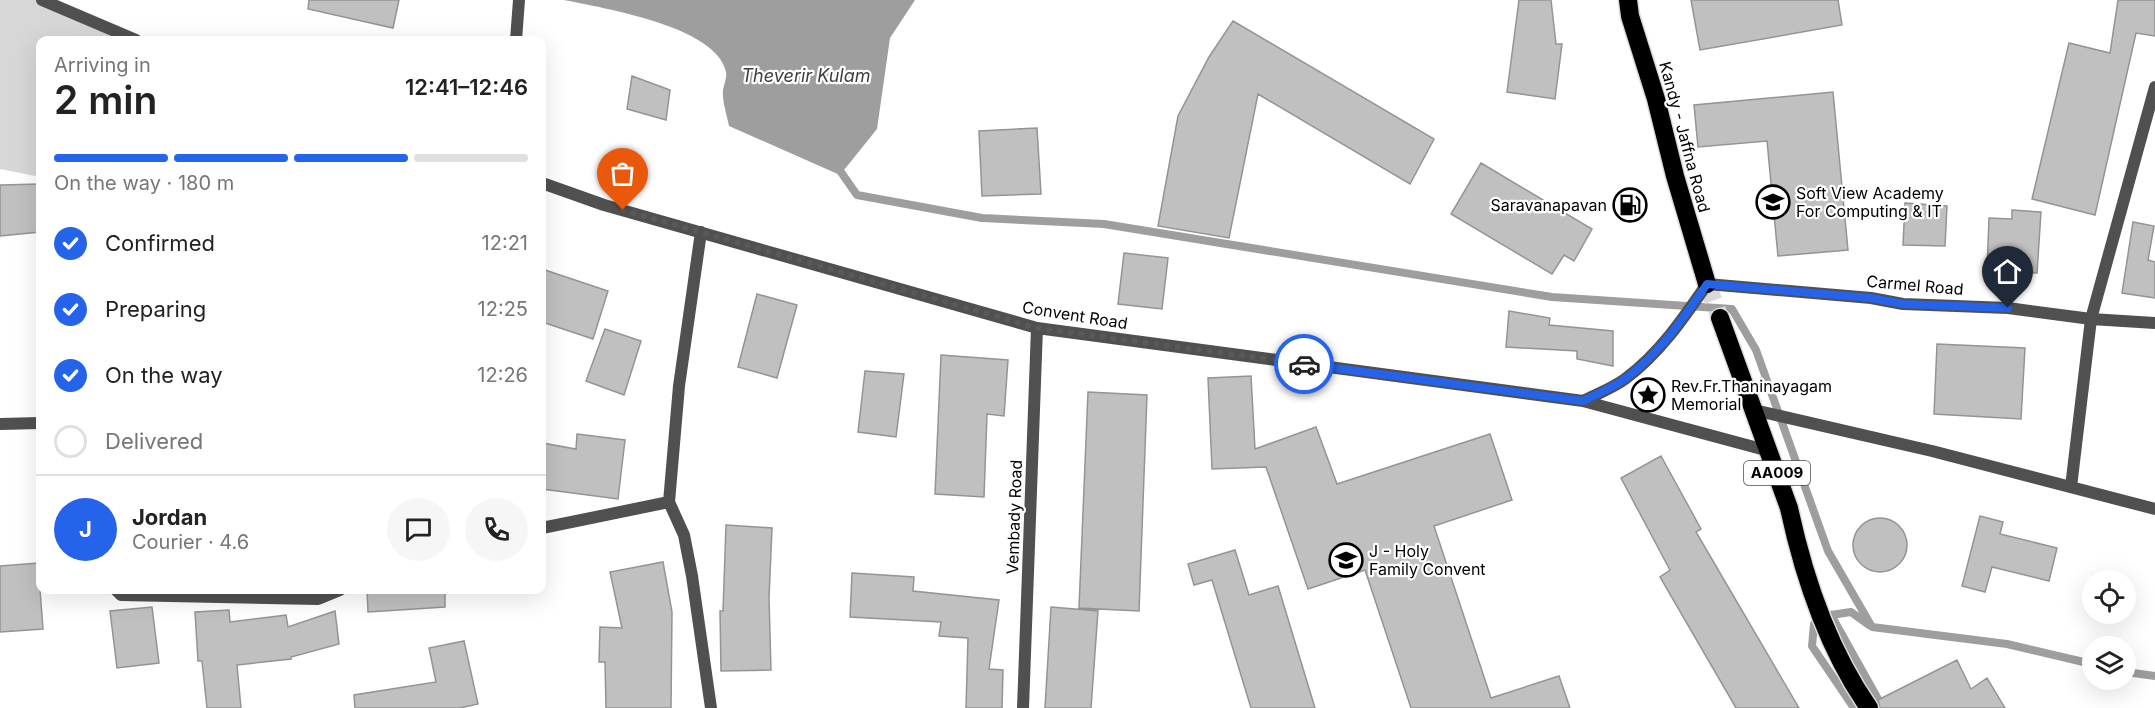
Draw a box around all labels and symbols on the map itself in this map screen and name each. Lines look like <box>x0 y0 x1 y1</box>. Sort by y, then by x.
street label: Kandy - Jaffna Road <box>1655 59 1715 215</box>
water label: Theverir Kulam <box>741 65 871 86</box>
pin <box>597 148 648 210</box>
place label: Soft View Academy For Computing & IT <box>1796 183 1944 221</box>
school or university icon: Soft View Academy For Computing & IT <box>1755 184 1791 220</box>
fuel station icon: Saravanapavan <box>1612 187 1648 223</box>
place label: Saravanapavan <box>1491 195 1607 215</box>
pin <box>1982 246 2033 308</box>
street label: Carmel Road <box>1866 271 1964 299</box>
street label: Convent Road <box>1021 297 1129 333</box>
courier <box>1274 334 1334 394</box>
place label: Rev.Fr.Thaninayagam Memorial <box>1671 376 1832 414</box>
place icon: Rev.Fr.Thaninayagam Memorial <box>1630 377 1666 413</box>
street label: Vembady Road <box>1002 459 1026 575</box>
road number: AA009 <box>1744 461 1810 485</box>
place label: J - Holy Family Convent <box>1369 541 1486 579</box>
school or university icon: J - Holy Family Convent <box>1328 542 1364 578</box>

